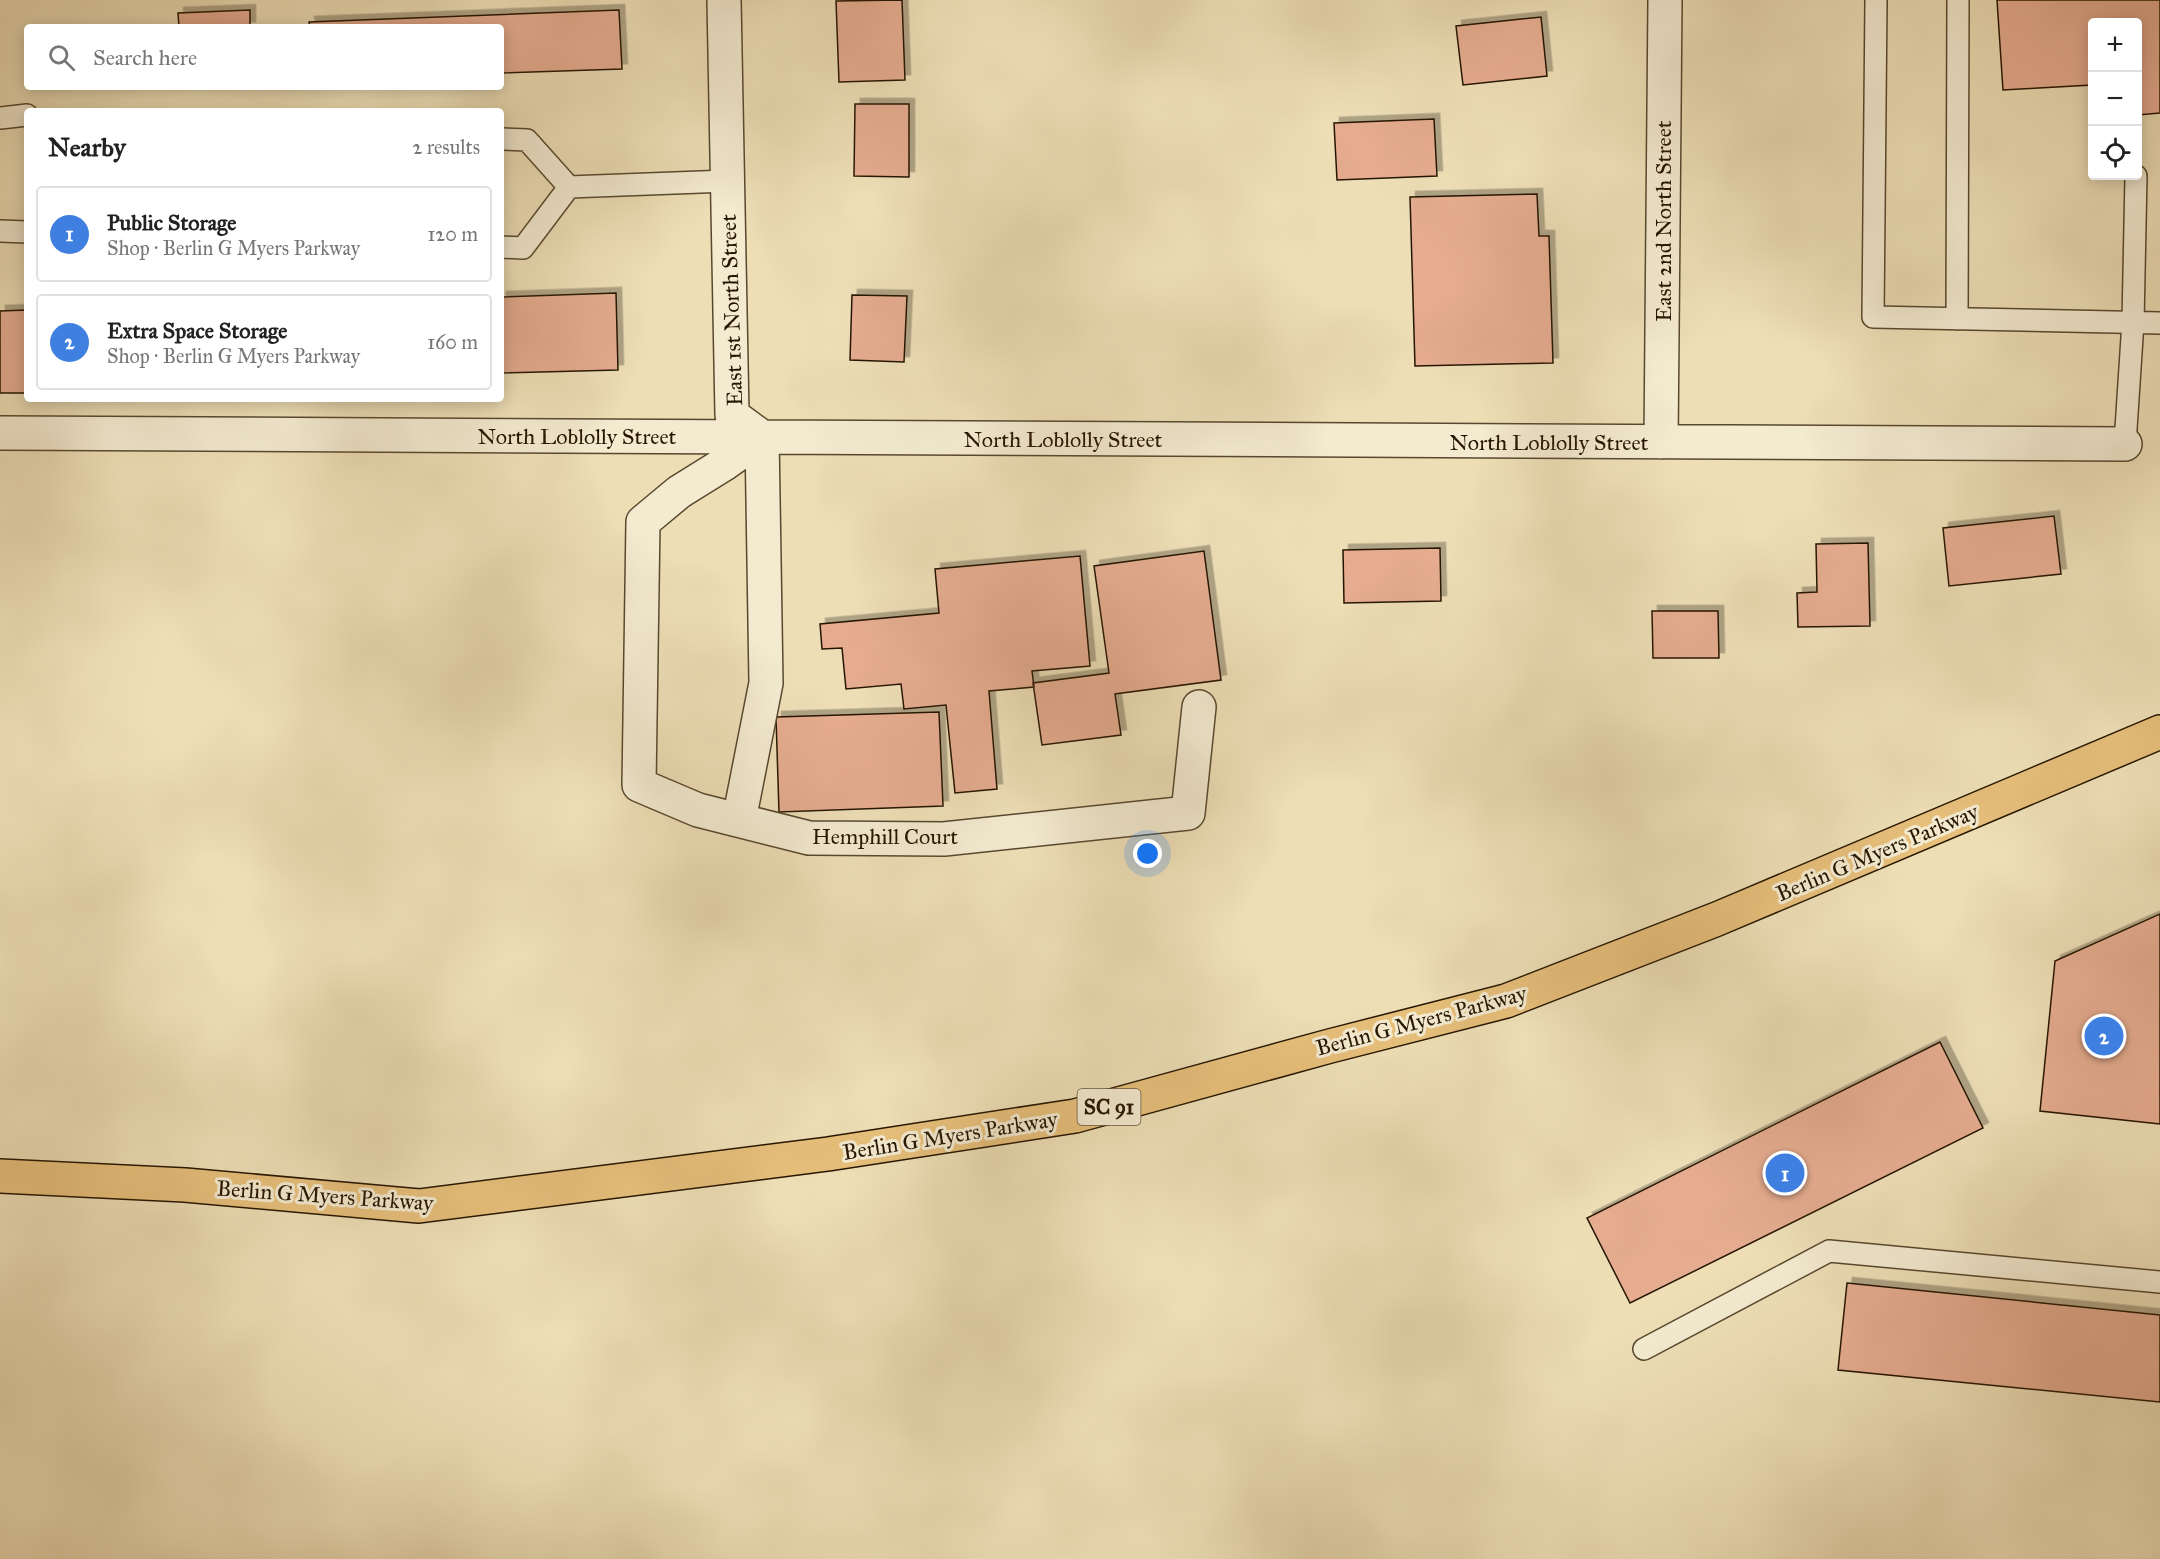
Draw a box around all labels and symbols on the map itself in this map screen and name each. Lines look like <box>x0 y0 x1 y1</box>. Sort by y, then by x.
street label: East 2nd North Street <box>1650 120 1677 322</box>
street label: East 1st North Street <box>715 213 748 406</box>
street label: North Loblolly Street <box>478 423 677 450</box>
street label: North Loblolly Street <box>964 426 1163 453</box>
street label: North Loblolly Street <box>1450 429 1649 456</box>
street label: Berlin G Myers Parkway <box>1772 797 1983 907</box>
street label: Hemphill Court <box>812 823 958 850</box>
your location <box>1133 839 1162 868</box>
street label: Berlin G Myers Parkway <box>1313 979 1530 1062</box>
pin: 2 <box>2084 1014 2124 1058</box>
road number: SC 91 <box>1078 1089 1140 1125</box>
street label: Berlin G Myers Parkway <box>841 1105 1060 1166</box>
pin: 1 <box>1766 1150 1804 1196</box>
street label: Berlin G Myers Parkway <box>216 1174 435 1217</box>

